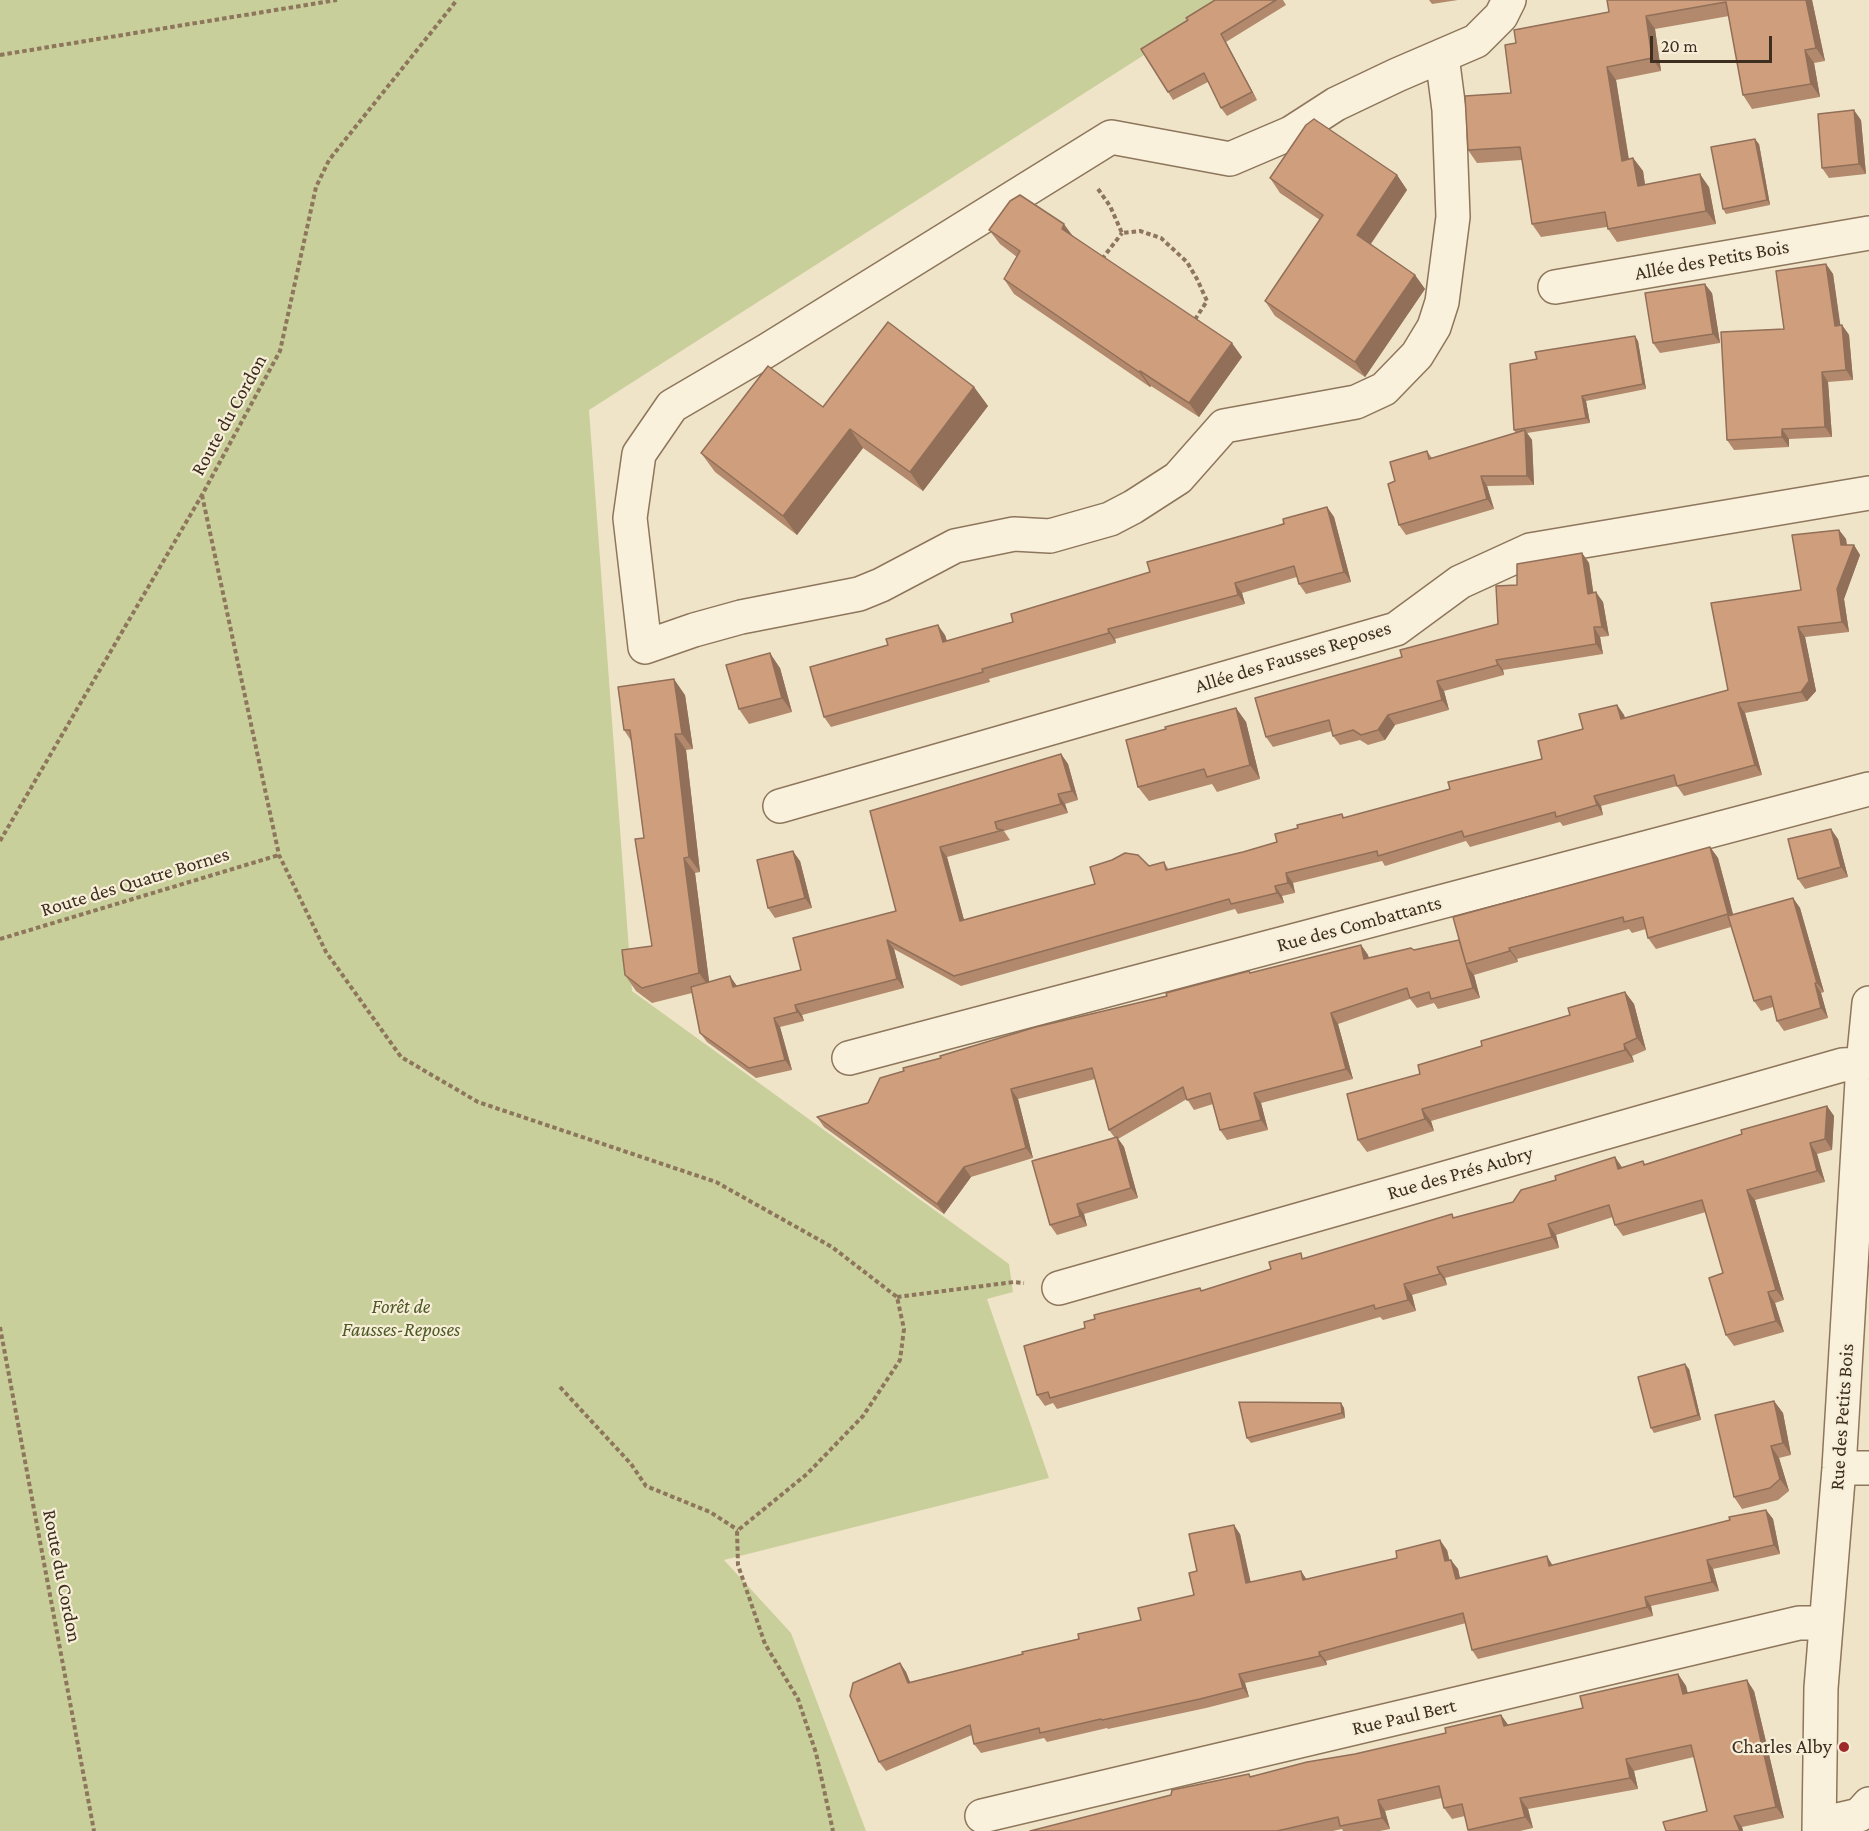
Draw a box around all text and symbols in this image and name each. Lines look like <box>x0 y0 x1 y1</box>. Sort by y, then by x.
scale bar <box>1653 24 1774 62</box>
text: 20 m <box>1661 36 1698 56</box>
street label: Allée des Petits Bois <box>1633 235 1791 285</box>
street label: Route du Cordon <box>186 350 272 480</box>
street label: Allée des Fausses Reposes <box>1192 616 1394 698</box>
street label: Route des Quatre Bornes <box>38 842 232 922</box>
street label: Rue des Combattants <box>1274 890 1444 958</box>
street label: Rue des Prés Aubry <box>1384 1141 1536 1205</box>
park label: Forêt de Fausses-Reposes <box>342 1295 460 1342</box>
street label: Rue des Petits Bois <box>1825 1343 1859 1491</box>
street label: Route du Cordon <box>37 1508 87 1644</box>
street label: Rue Paul Bert <box>1350 1693 1458 1741</box>
place label: Charles Alby <box>1732 1735 1832 1759</box>
marker: Charles Alby <box>1837 1740 1851 1754</box>

